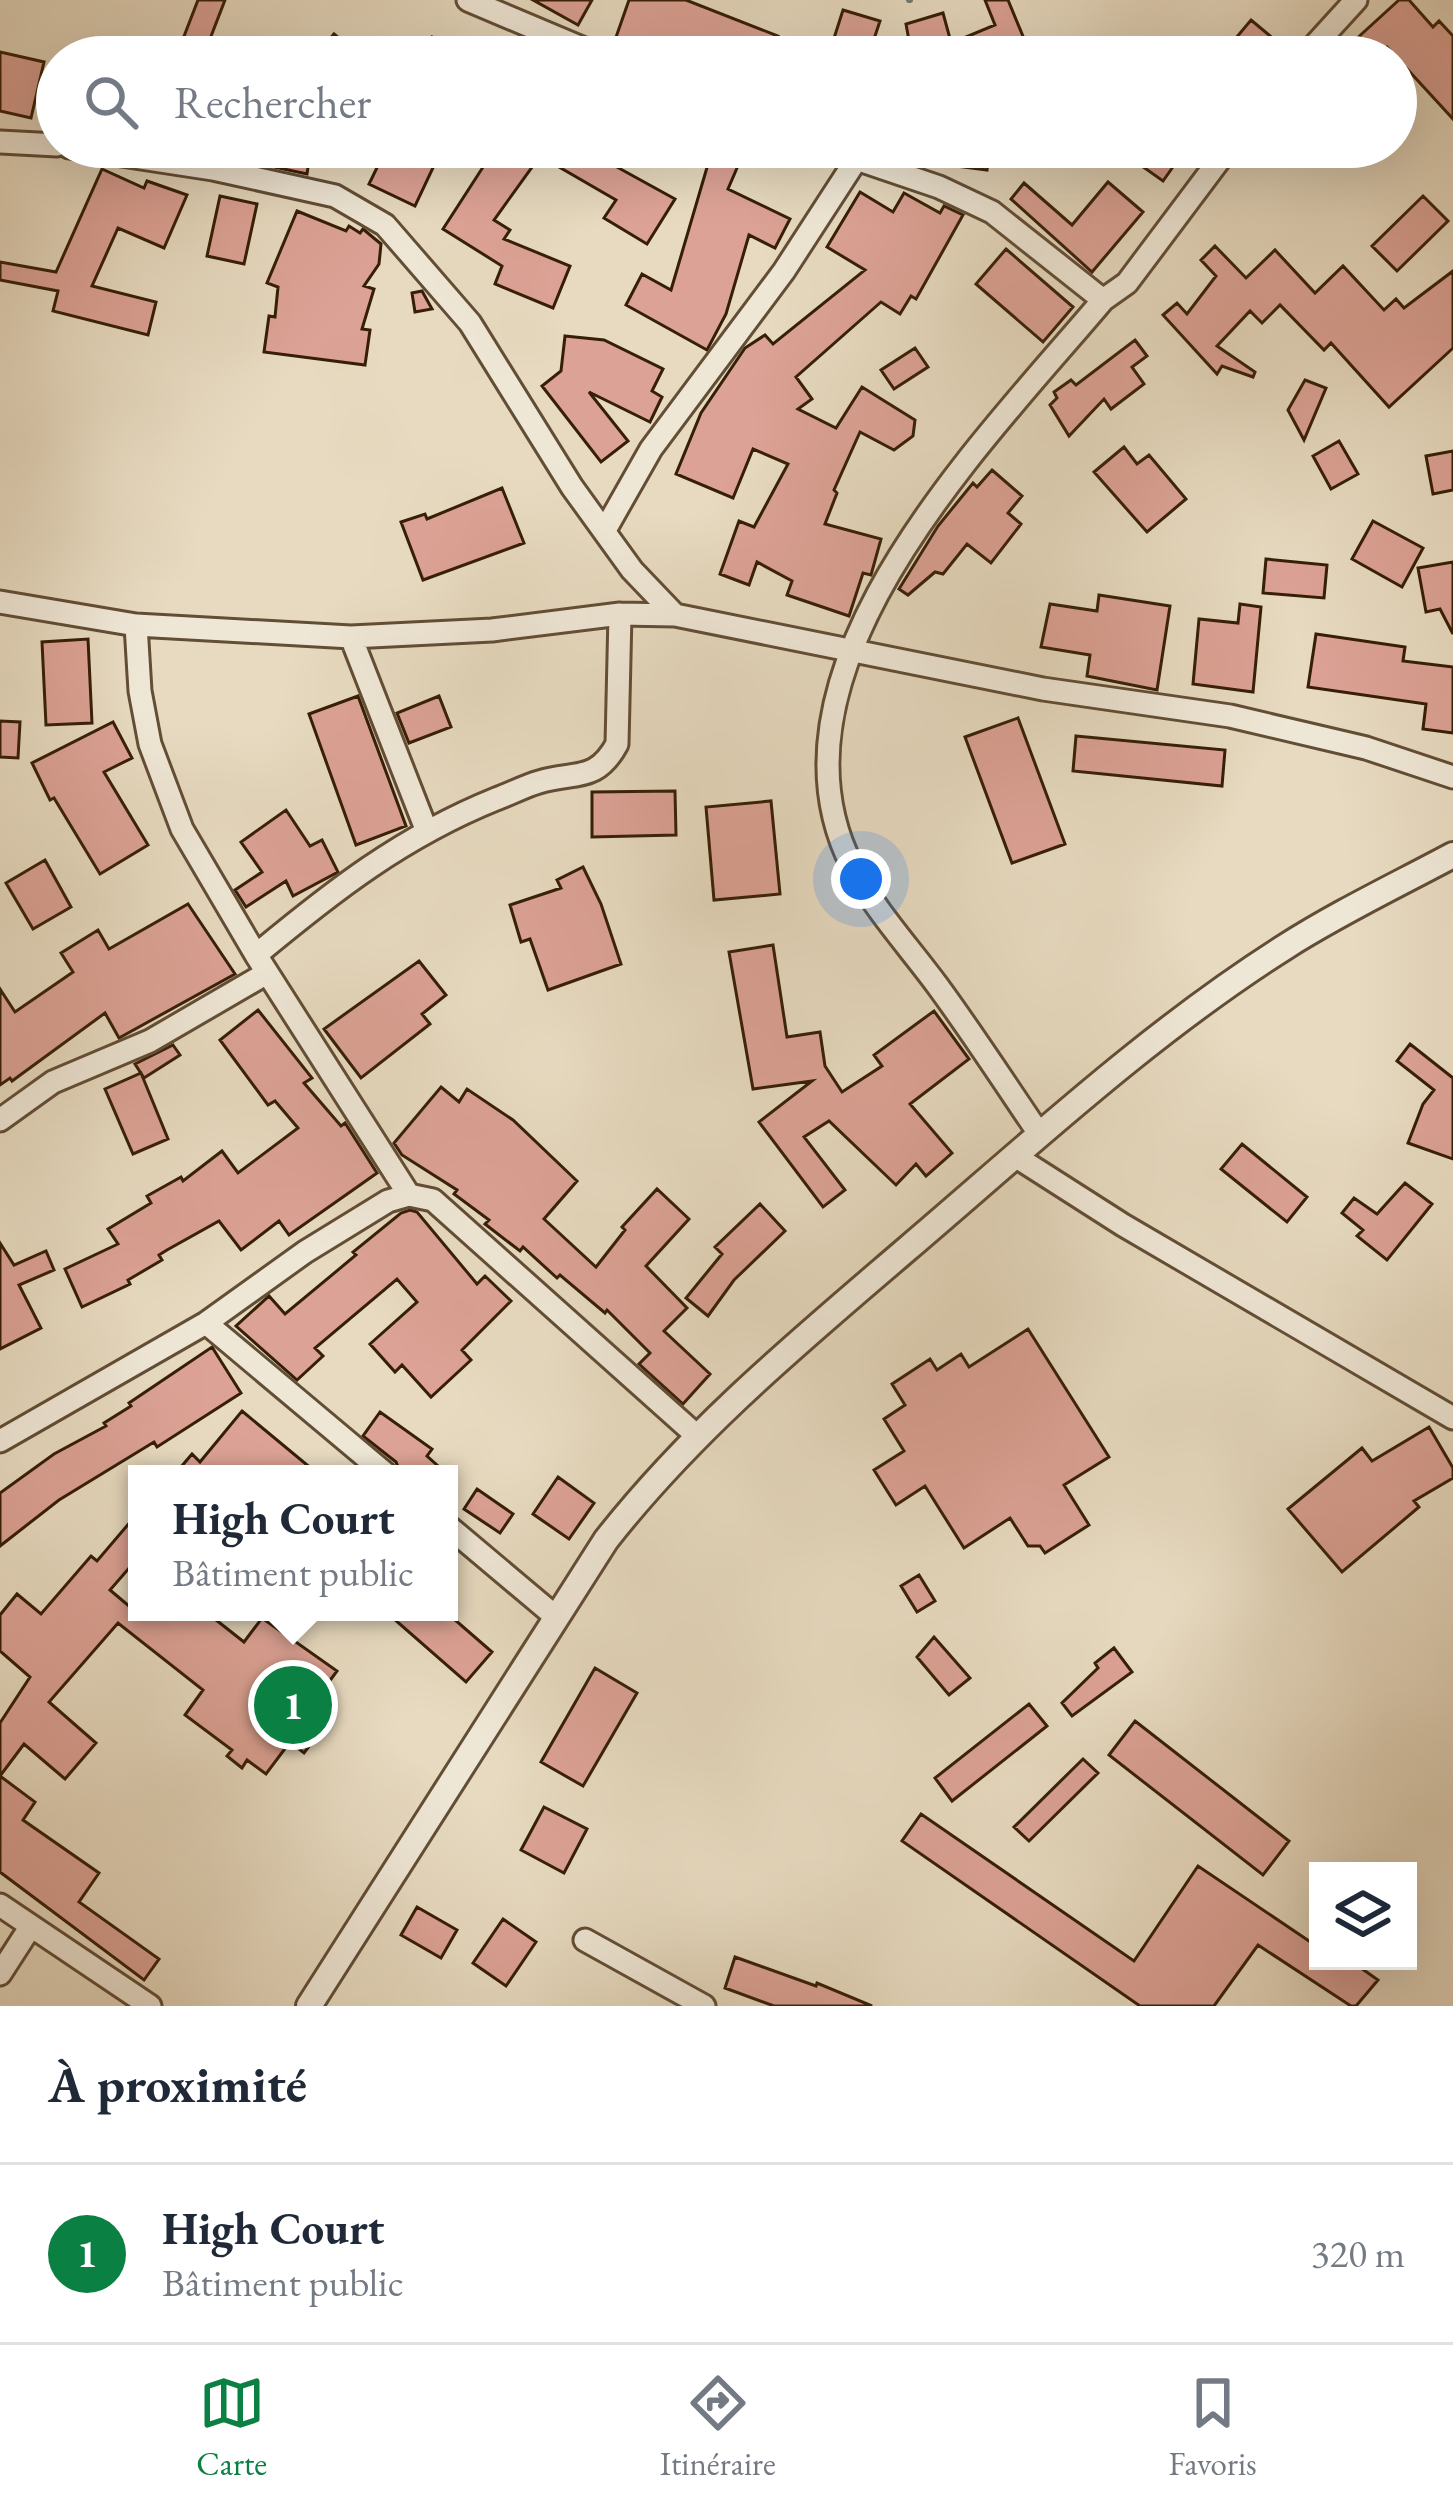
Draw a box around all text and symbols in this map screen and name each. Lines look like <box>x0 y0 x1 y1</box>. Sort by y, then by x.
search box <box>36 36 1417 168</box>
icon: search <box>78 69 144 135</box>
text: Rechercher <box>174 73 371 131</box>
your location <box>831 849 891 909</box>
popup <box>128 1465 458 1621</box>
text: High Court <box>172 1489 395 1547</box>
text: Bâtiment public <box>172 1547 414 1598</box>
pin: 1 <box>254 1660 332 1750</box>
map controls <box>1309 1862 1417 1970</box>
button: layers <box>1309 1862 1417 1970</box>
text: À proximité <box>48 2051 307 2117</box>
text: High Court <box>162 2199 384 2257</box>
text: 1 <box>77 2228 97 2279</box>
text: 320 m <box>1311 2228 1405 2279</box>
text: Bâtiment public <box>162 2257 404 2308</box>
tab: Carte <box>196 2370 267 2485</box>
tab: Itinéraire <box>660 2370 776 2485</box>
tab: Favoris <box>1169 2370 1257 2485</box>

